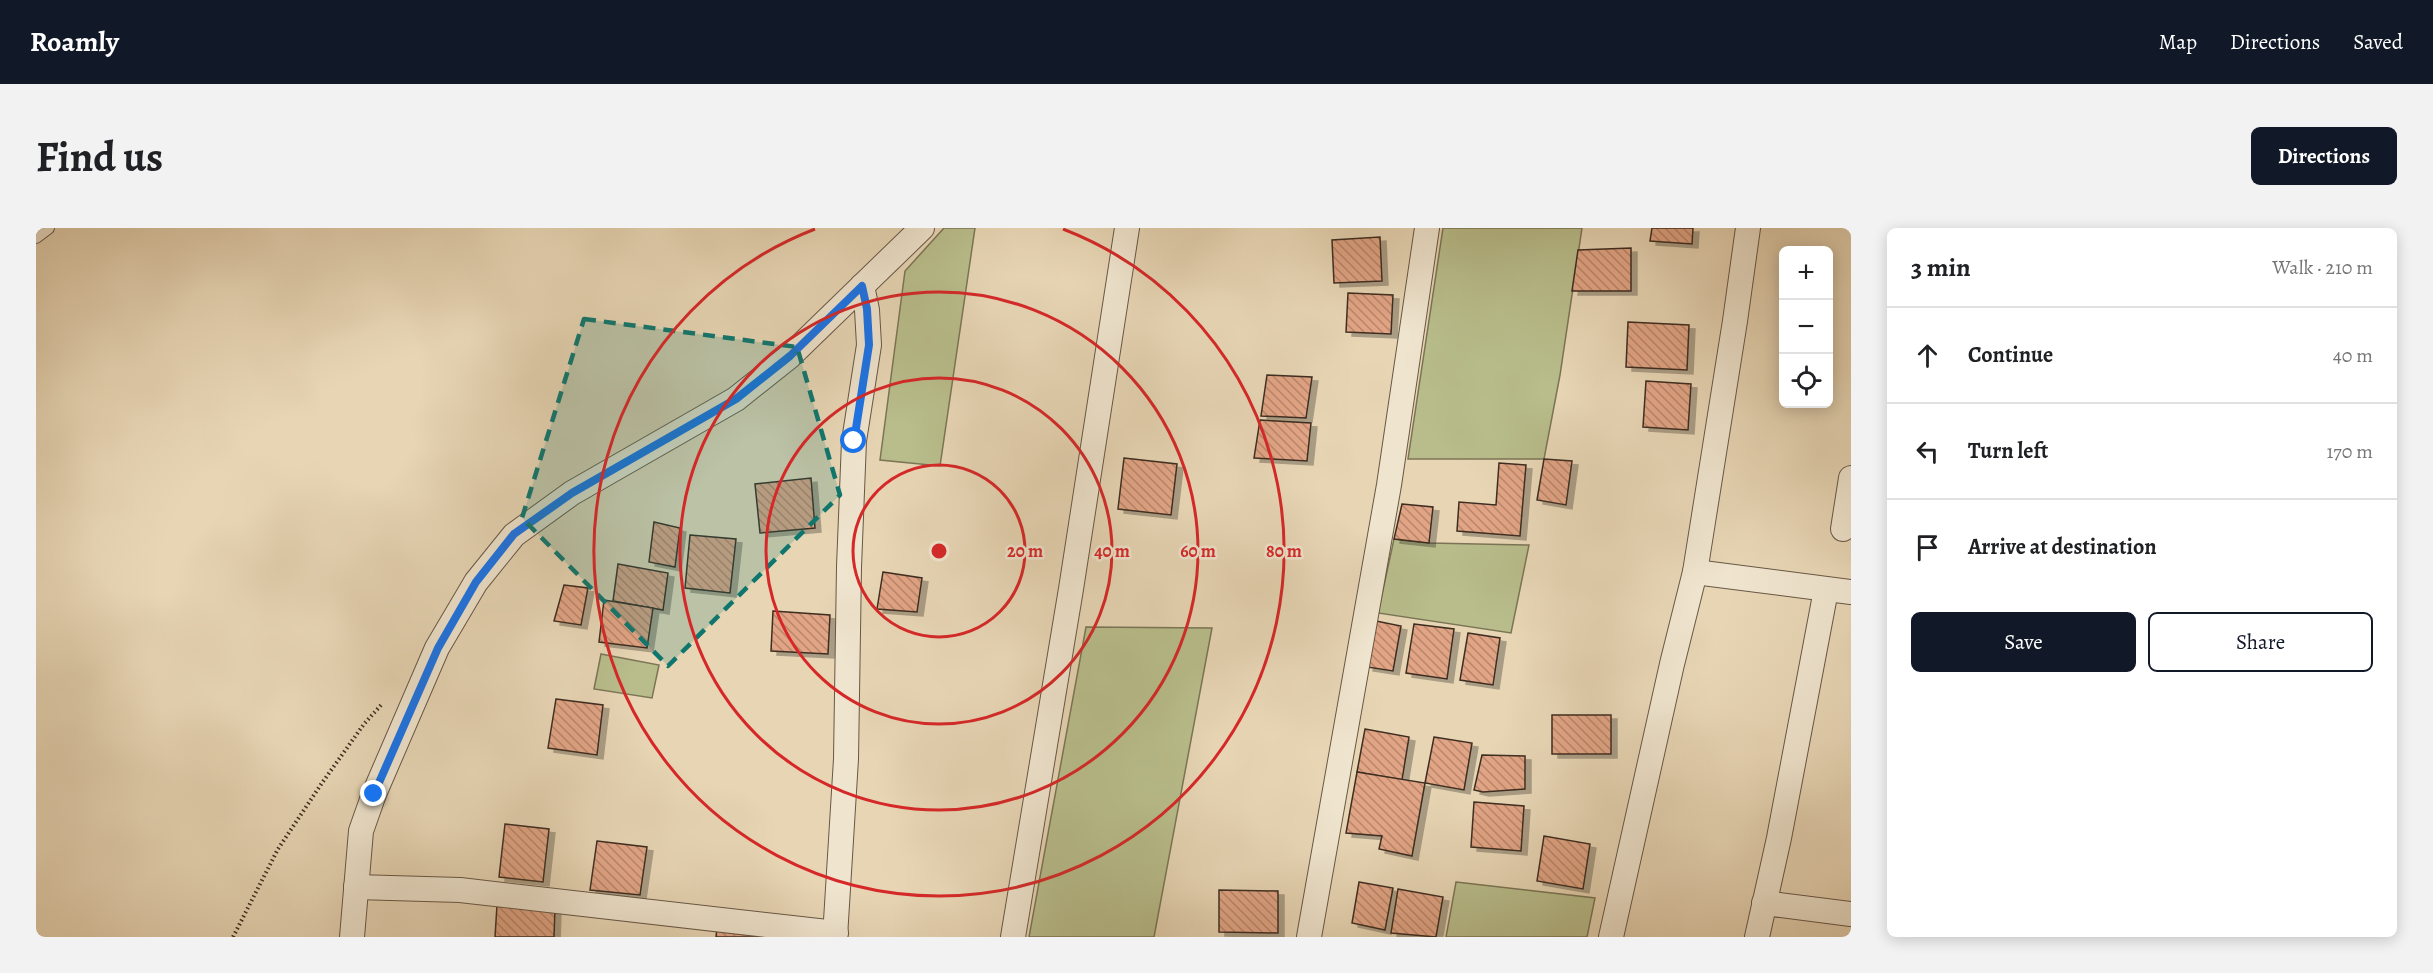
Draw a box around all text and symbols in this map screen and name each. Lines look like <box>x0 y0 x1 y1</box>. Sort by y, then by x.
text: Roamly <box>30 23 119 61</box>
text: Map <box>2159 28 2197 56</box>
text: Directions <box>2230 28 2320 56</box>
text: Saved <box>2353 28 2403 56</box>
button: Directions <box>2251 127 2397 185</box>
text: Find us <box>36 128 163 185</box>
map controls <box>1779 246 1833 408</box>
button: + <box>1779 246 1833 300</box>
text: 3 min <box>1911 250 1971 285</box>
text: Walk · 210 m <box>2272 254 2373 281</box>
button: − <box>1779 300 1833 354</box>
icon: ahead <box>1911 339 1944 372</box>
text: Continue <box>1968 340 2053 370</box>
text: 40 m <box>2333 342 2373 369</box>
button: locate <box>1779 354 1833 408</box>
route start <box>840 427 866 453</box>
icon: left <box>1911 435 1944 468</box>
text: Turn left <box>1968 436 2048 466</box>
text: 170 m <box>2327 438 2373 465</box>
icon: arrive <box>1911 531 1944 564</box>
text: Arrive at destination <box>1968 532 2157 562</box>
text: 20 m <box>1007 539 1043 563</box>
text: 40 m <box>1094 539 1130 563</box>
text: 60 m <box>1180 539 1216 563</box>
text: 80 m <box>1266 539 1302 563</box>
centre of rings <box>929 541 949 561</box>
button: Save <box>1911 612 2136 672</box>
button: Share <box>2148 612 2373 672</box>
route end <box>360 780 386 806</box>

